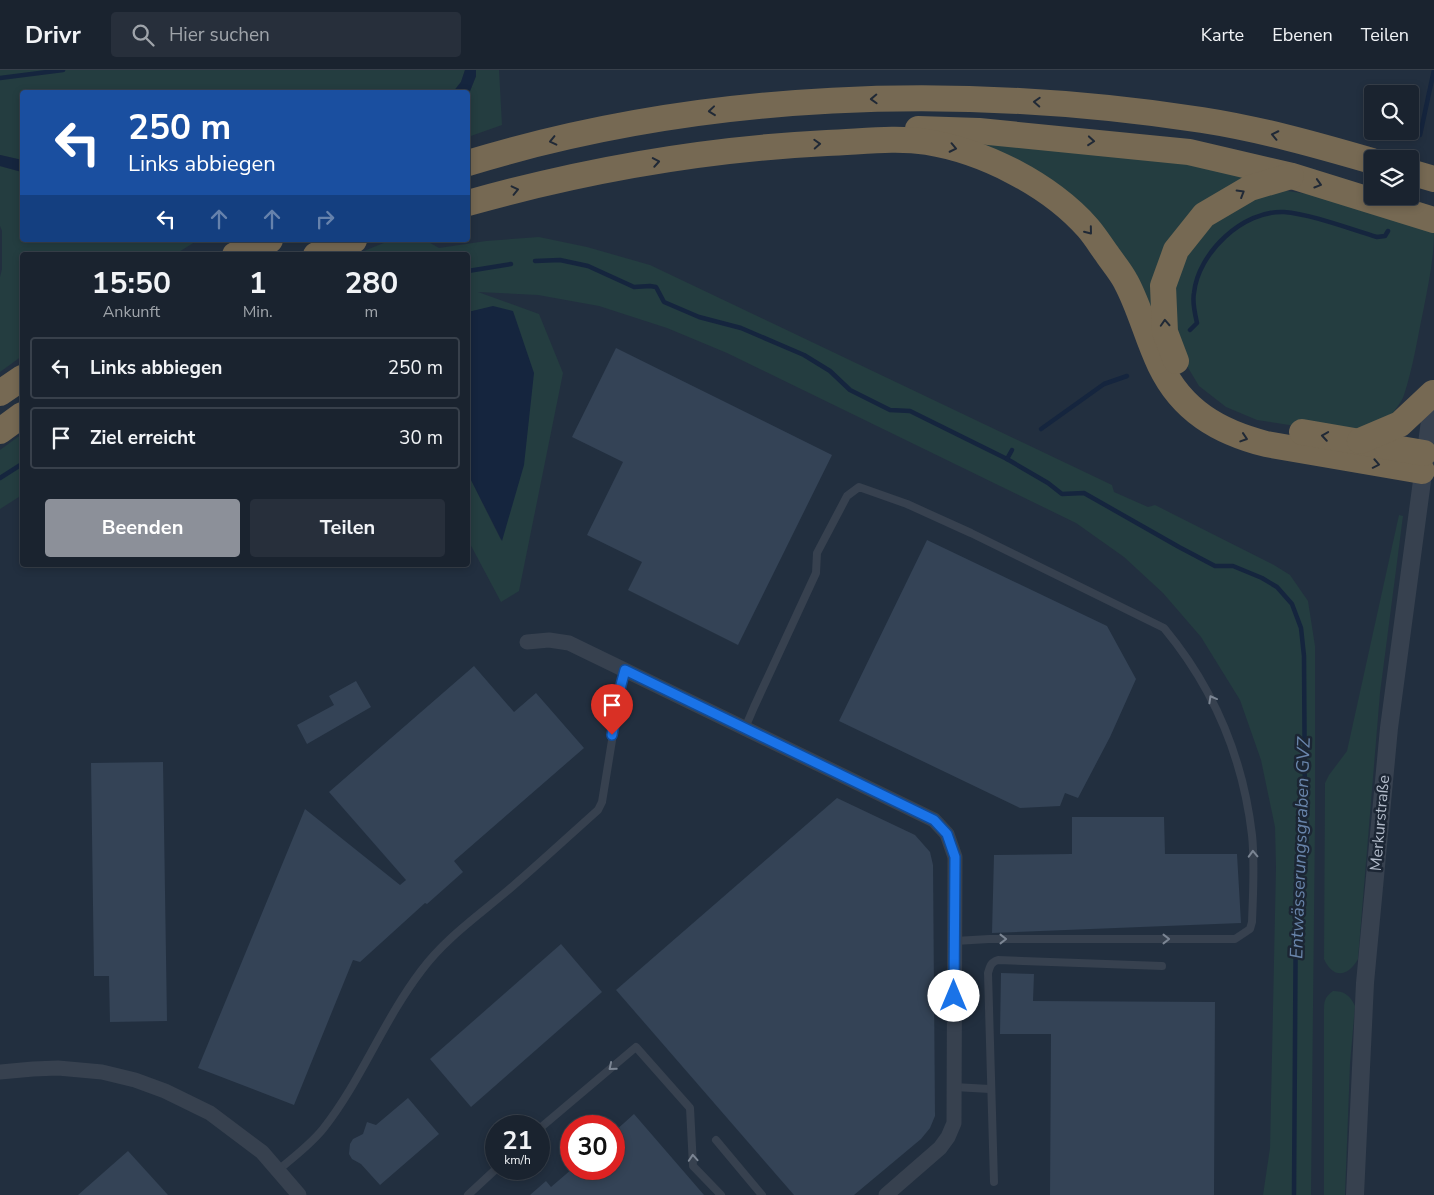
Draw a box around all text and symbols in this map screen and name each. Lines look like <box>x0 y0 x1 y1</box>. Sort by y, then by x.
search box <box>111 12 461 57</box>
text: Drivr <box>25 19 81 51</box>
icon: search <box>129 21 157 49</box>
text: Hier suchen <box>169 22 270 48</box>
text: Karte <box>1201 23 1244 47</box>
text: Ebenen <box>1272 23 1333 47</box>
text: Teilen <box>1361 23 1409 47</box>
map controls <box>1364 85 1419 205</box>
button: search <box>1364 85 1419 140</box>
one-way arrow <box>870 94 878 104</box>
one-way arrow <box>1032 97 1040 108</box>
text: 250 m <box>128 104 231 151</box>
one-way arrow <box>708 105 716 116</box>
icon: left <box>45 110 110 175</box>
one-way arrow <box>1270 130 1279 141</box>
one-way arrow <box>548 135 557 146</box>
one-way arrow <box>1087 135 1095 146</box>
one-way arrow <box>813 138 821 149</box>
one-way arrow <box>948 142 957 153</box>
text: Links abbiegen <box>128 149 276 179</box>
button: layers <box>1364 150 1419 205</box>
one-way arrow <box>651 157 660 167</box>
one-way arrow <box>1314 178 1322 188</box>
one-way arrow <box>510 185 519 196</box>
one-way arrow <box>1236 190 1245 200</box>
icon: left <box>152 205 180 233</box>
icon: ahead <box>205 205 233 233</box>
icon: ahead <box>258 205 286 233</box>
icon: right <box>311 205 339 233</box>
one-way arrow <box>1084 225 1092 234</box>
text: 15:50 <box>92 263 171 304</box>
text: 1 <box>249 263 267 304</box>
text: 280 <box>344 263 398 304</box>
text: Ankunft <box>103 301 160 323</box>
text: Min. <box>243 301 273 323</box>
text: m <box>365 301 378 323</box>
one-way arrow <box>1159 318 1170 326</box>
icon: left <box>47 354 75 382</box>
text: Links abbiegen <box>90 355 222 381</box>
text: 250 m <box>388 355 443 381</box>
icon: arrive <box>47 424 75 452</box>
text: Ziel erreicht <box>90 425 195 451</box>
text: 30 m <box>399 425 443 451</box>
one-way arrow <box>1320 431 1329 441</box>
one-way arrow <box>1240 433 1248 443</box>
one-way arrow <box>1371 458 1380 468</box>
button: Beenden <box>45 499 240 557</box>
button: Teilen <box>250 499 445 557</box>
pin <box>591 684 633 735</box>
icon: arrive <box>598 691 626 719</box>
one-way arrow <box>1208 695 1218 704</box>
water label: Entwässerungsgraben GVZ <box>1284 735 1316 959</box>
street label: Merkurstraße <box>1365 774 1395 872</box>
one-way arrow <box>1248 850 1258 858</box>
one-way arrow <box>1000 934 1007 944</box>
one-way arrow <box>1162 934 1170 944</box>
position arrow <box>927 969 979 1021</box>
one-way arrow <box>609 1061 618 1070</box>
speed limit sign: 30 <box>560 1115 625 1180</box>
text: 21 <box>502 1124 533 1158</box>
text: km/h <box>504 1152 531 1168</box>
one-way arrow <box>687 1153 698 1161</box>

